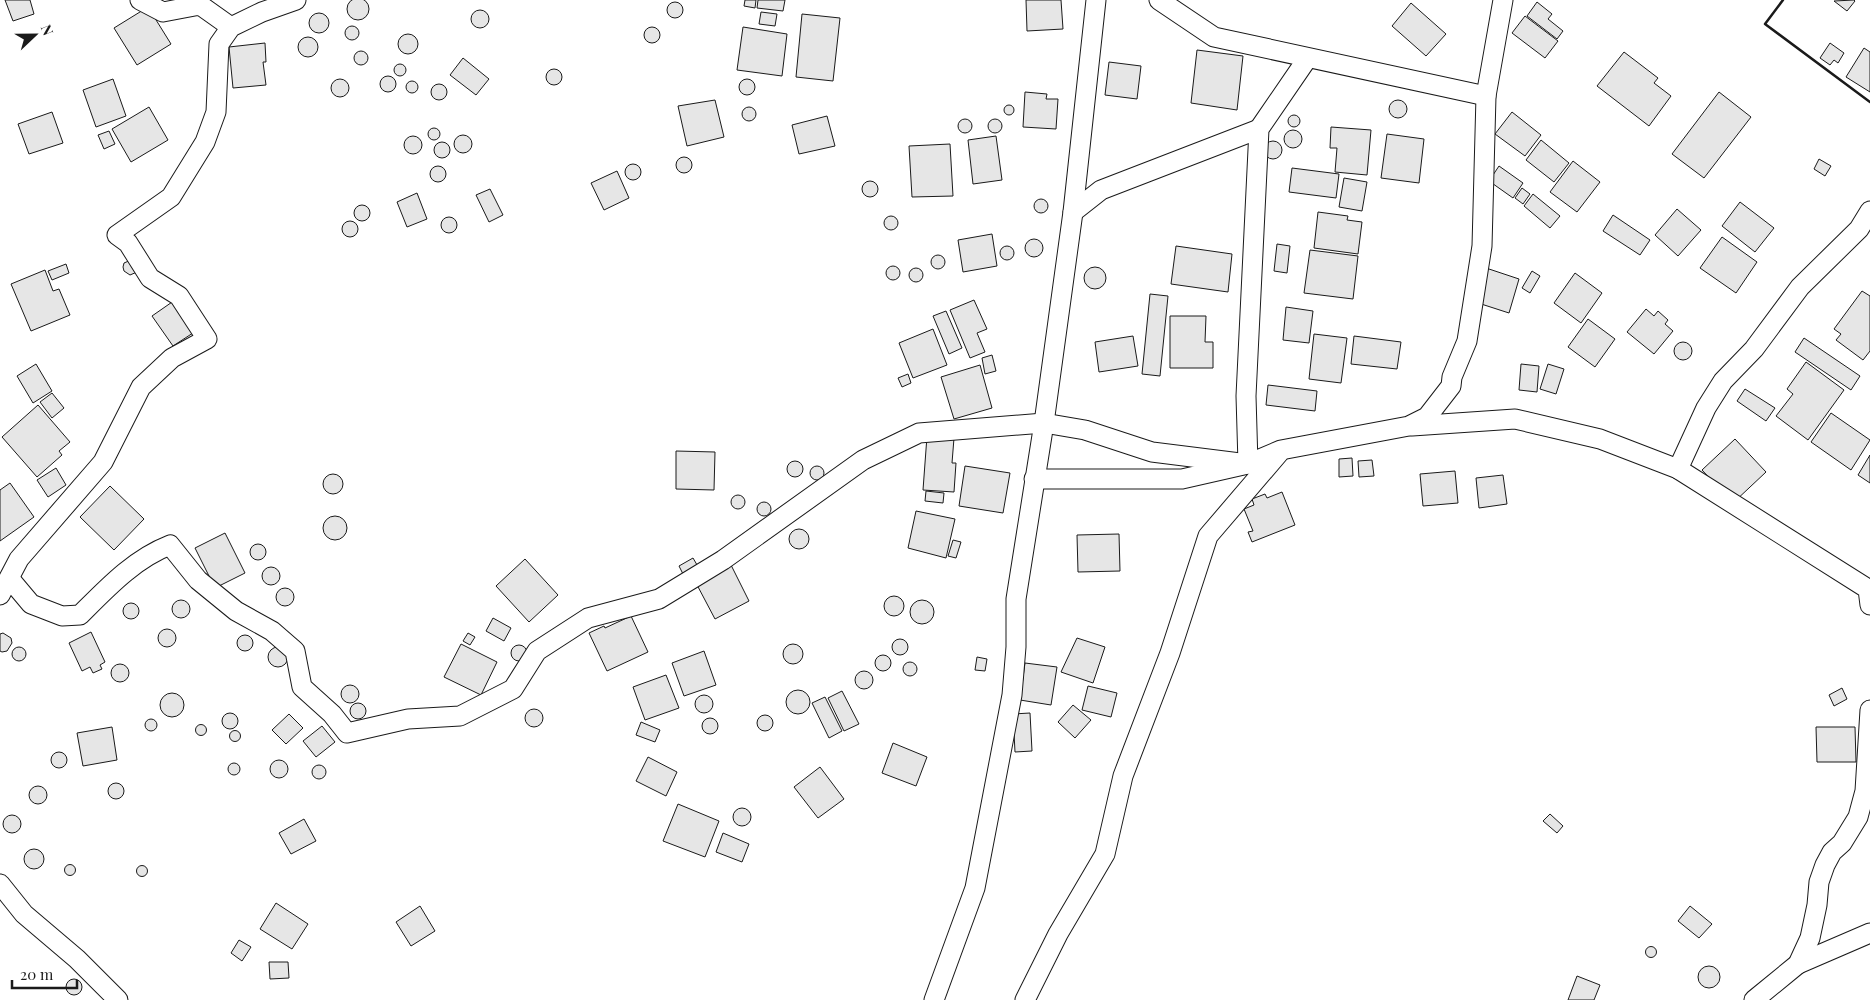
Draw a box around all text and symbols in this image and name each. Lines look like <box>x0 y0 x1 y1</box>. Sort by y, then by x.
north arrow <box>10 10 60 60</box>
text: N <box>37 22 58 38</box>
scale bar <box>12 958 78 990</box>
text: 20 m <box>20 964 54 984</box>

